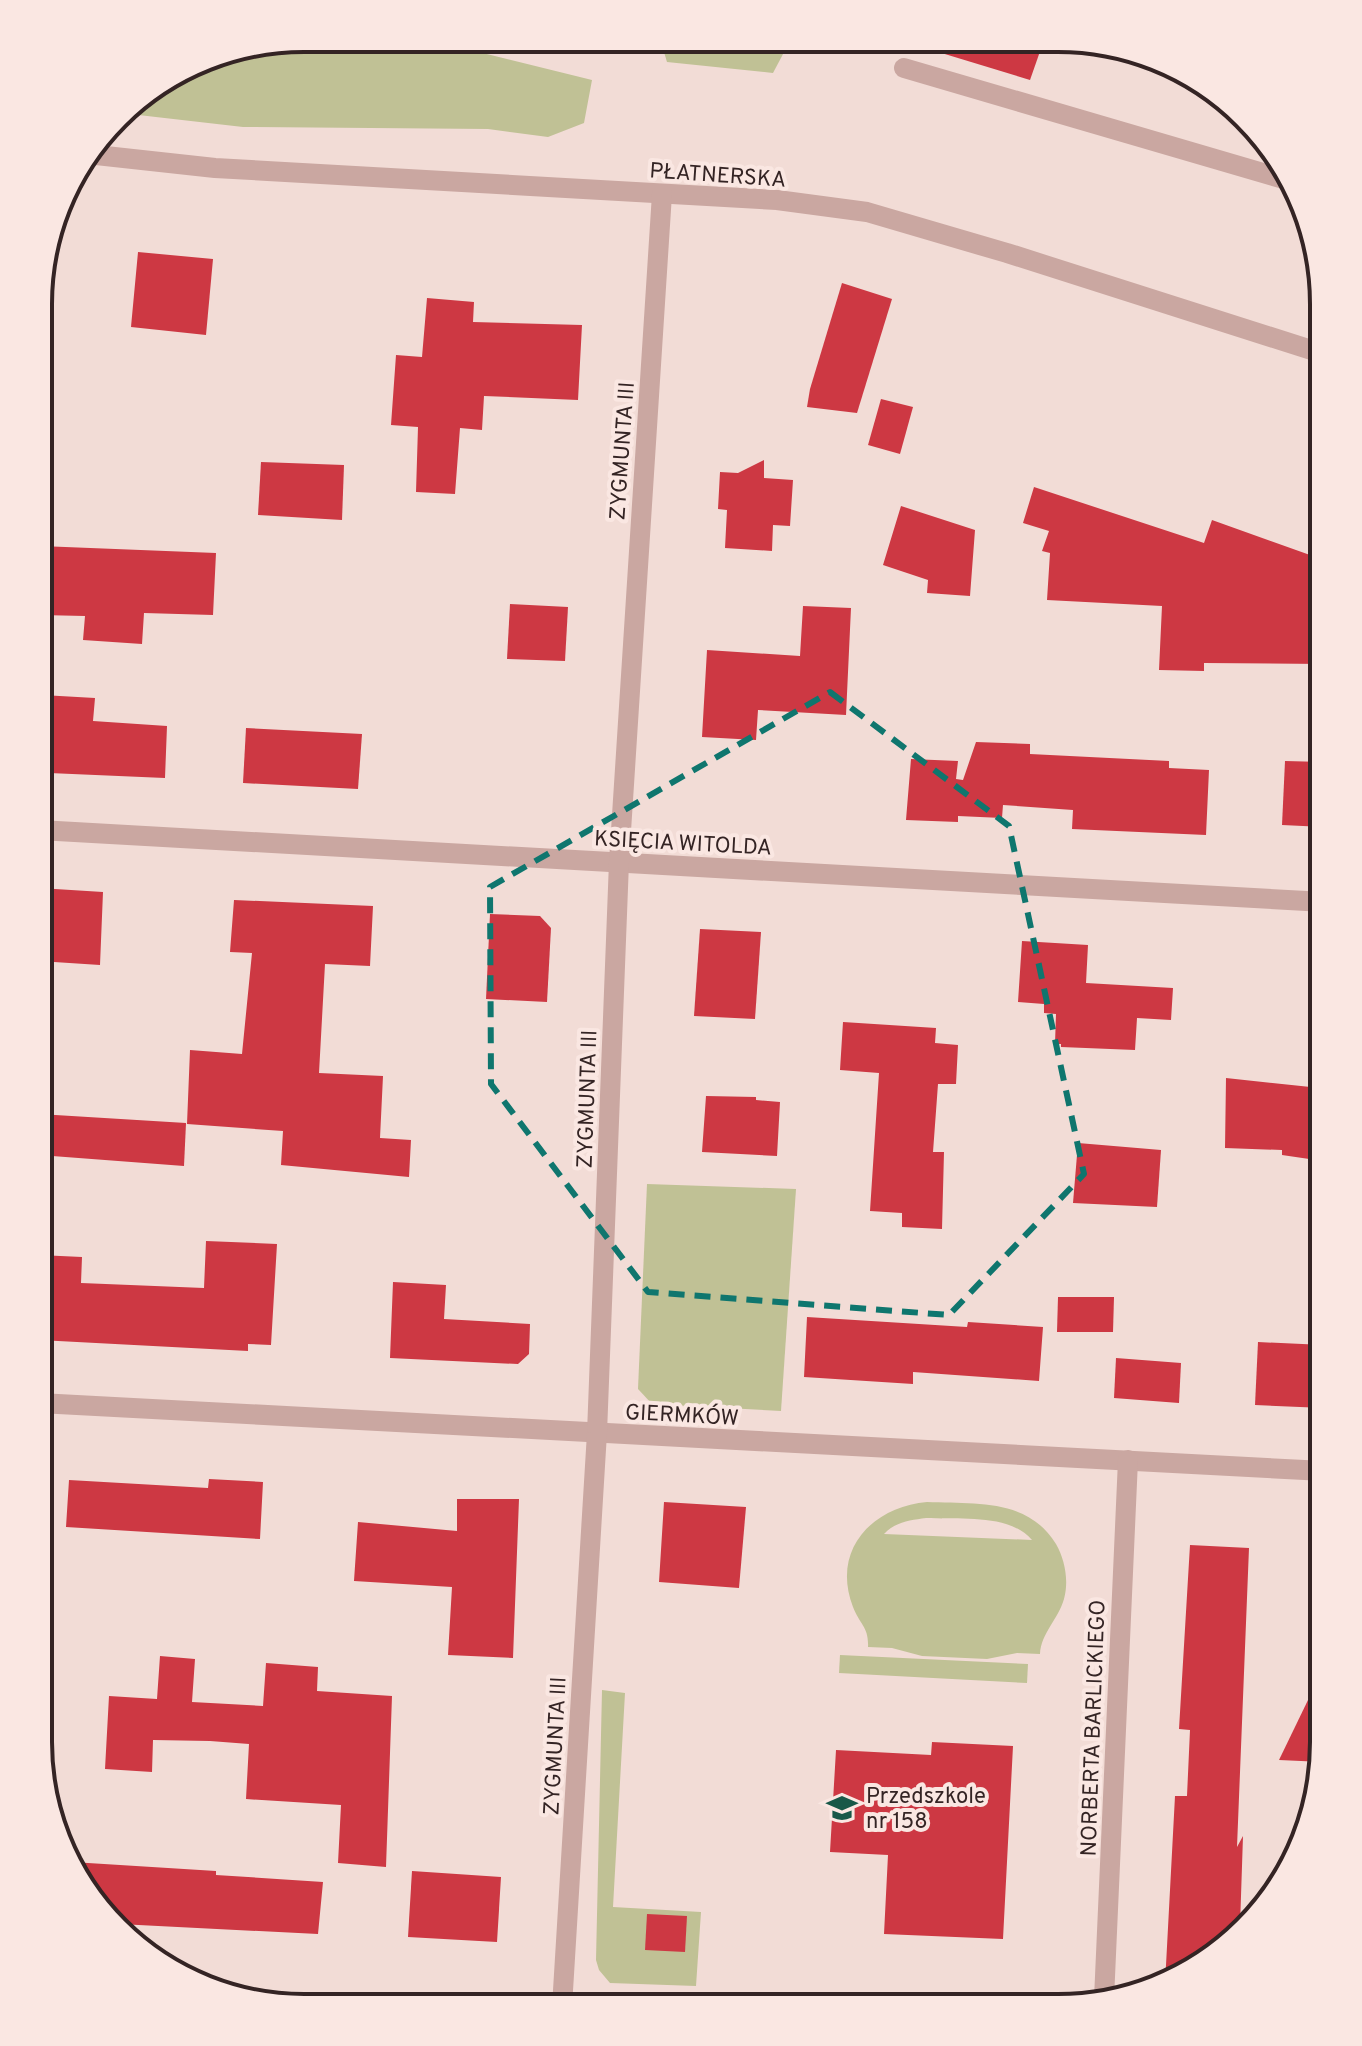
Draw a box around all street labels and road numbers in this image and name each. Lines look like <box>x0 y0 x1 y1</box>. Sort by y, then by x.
street label: PŁATNERSKA <box>649 158 787 195</box>
street label: ZYGMUNTA III <box>605 381 642 521</box>
street label: KSIĘCIA WITOLDA <box>593 826 772 863</box>
street label: ZYGMUNTA III <box>573 1029 604 1169</box>
street label: GIERMKÓW <box>624 1397 740 1433</box>
street label: NORBERTA BARLICKIEGO <box>1077 1599 1112 1857</box>
street label: ZYGMUNTA III <box>539 1676 574 1816</box>

